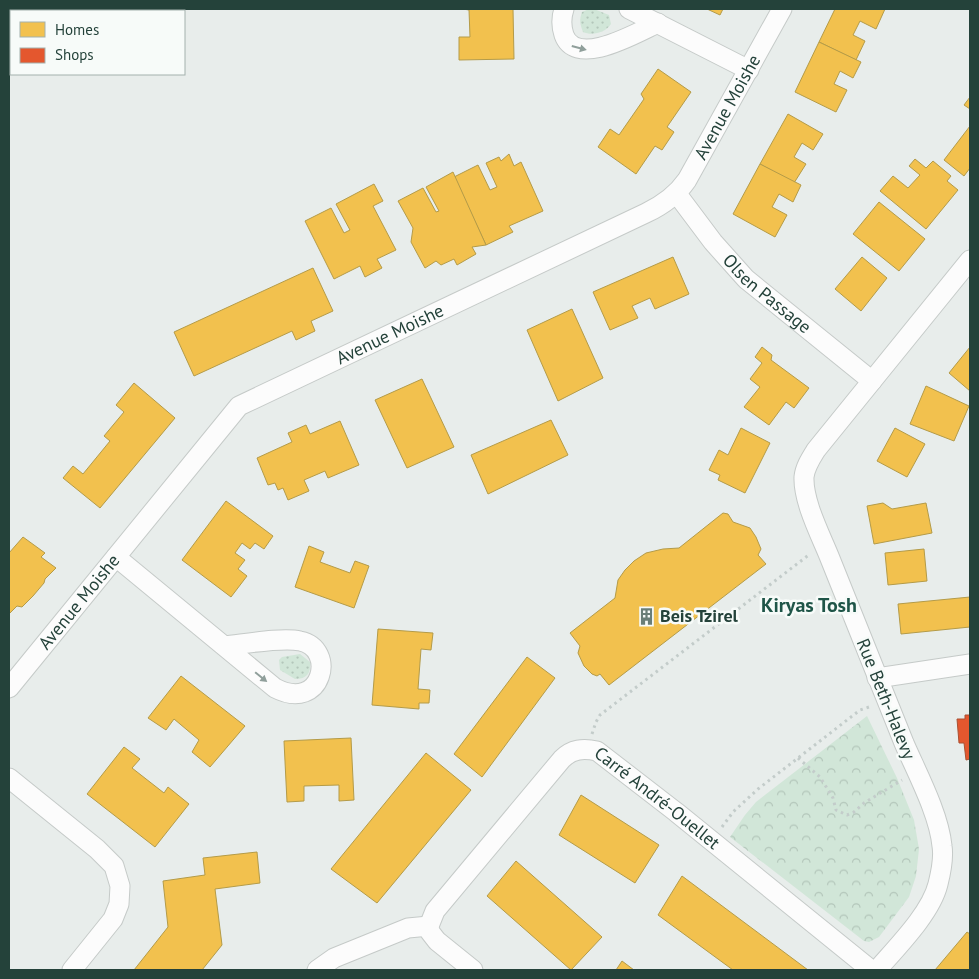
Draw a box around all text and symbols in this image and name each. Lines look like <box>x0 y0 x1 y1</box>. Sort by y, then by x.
legend <box>10 10 185 75</box>
text: Homes <box>55 20 99 39</box>
one-way arrow <box>572 44 587 52</box>
text: Shops <box>55 45 94 64</box>
street label: Avenue Moishe <box>689 50 765 163</box>
street label: Olsen Passage <box>718 249 816 338</box>
street label: Avenue Moishe <box>332 299 447 369</box>
street label: Avenue Moishe <box>33 549 124 654</box>
district label: Kiryas Tosh <box>761 592 857 618</box>
place label: Beis Tzirel <box>660 604 739 627</box>
building icon: Beis Tzirel <box>636 606 656 626</box>
street label: Rue Beth-Halevy <box>852 635 921 763</box>
one-way arrow <box>255 671 268 682</box>
street label: Carré André-Ouellet <box>590 741 725 854</box>

